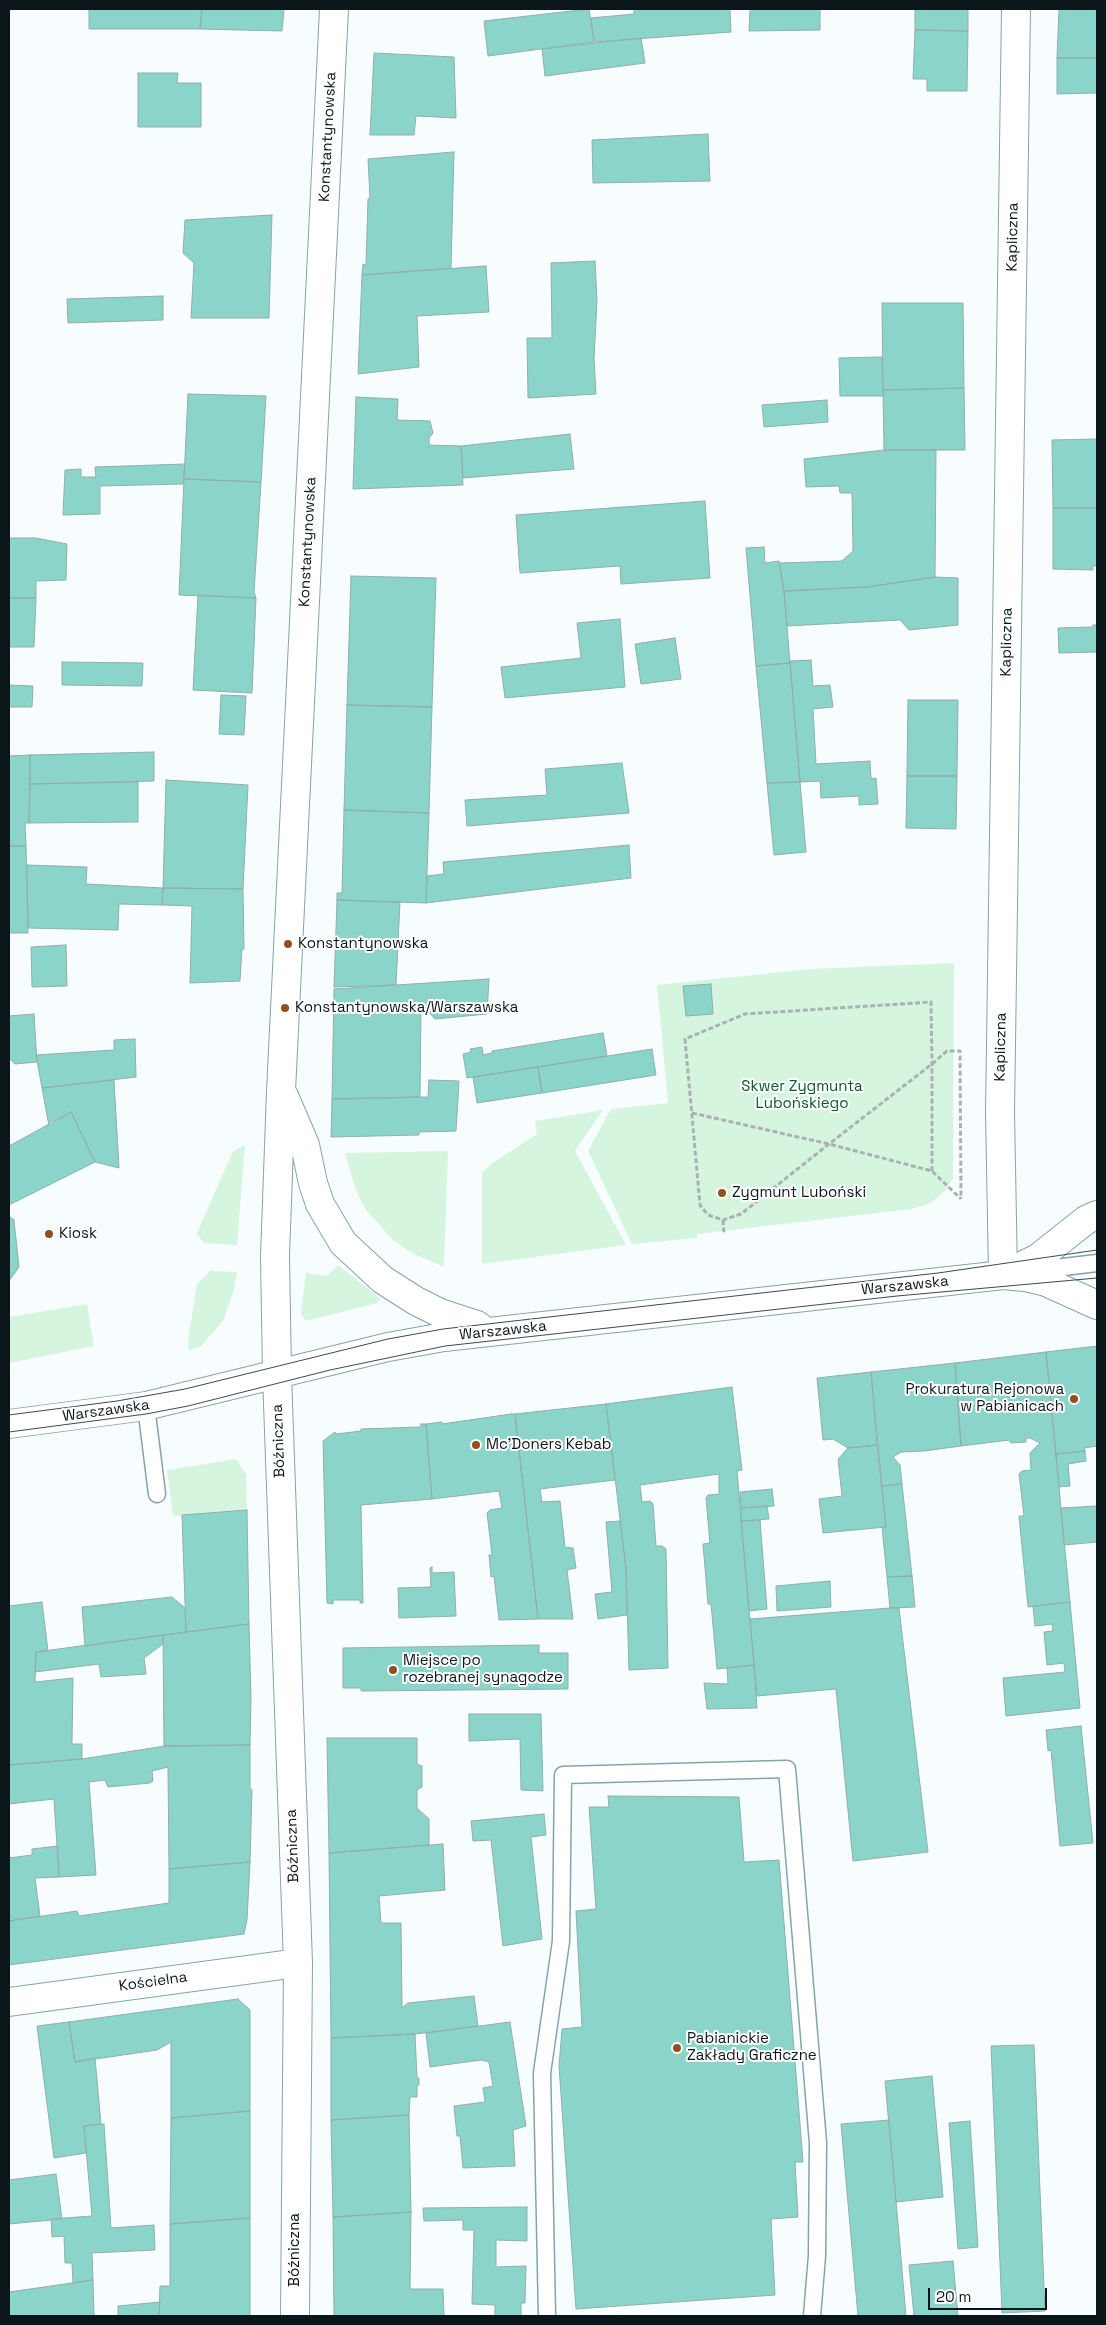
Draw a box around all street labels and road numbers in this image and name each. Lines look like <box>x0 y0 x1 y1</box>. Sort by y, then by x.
street label: Konstantynowska <box>316 71 340 203</box>
street label: Kapliczna <box>1003 202 1023 272</box>
street label: Konstantynowska <box>296 476 320 608</box>
street label: Kapliczna <box>997 607 1017 677</box>
street label: Kapliczna <box>991 1012 1011 1082</box>
street label: Warszawska <box>860 1272 950 1300</box>
street label: Warszawska <box>458 1317 548 1345</box>
street label: Warszawska <box>61 1396 151 1426</box>
street label: Bóźniczna <box>269 1404 289 1478</box>
street label: Bóźniczna <box>283 1809 303 1883</box>
street label: Kościelna <box>118 1968 188 1996</box>
street label: Bóźniczna <box>286 2213 304 2287</box>

